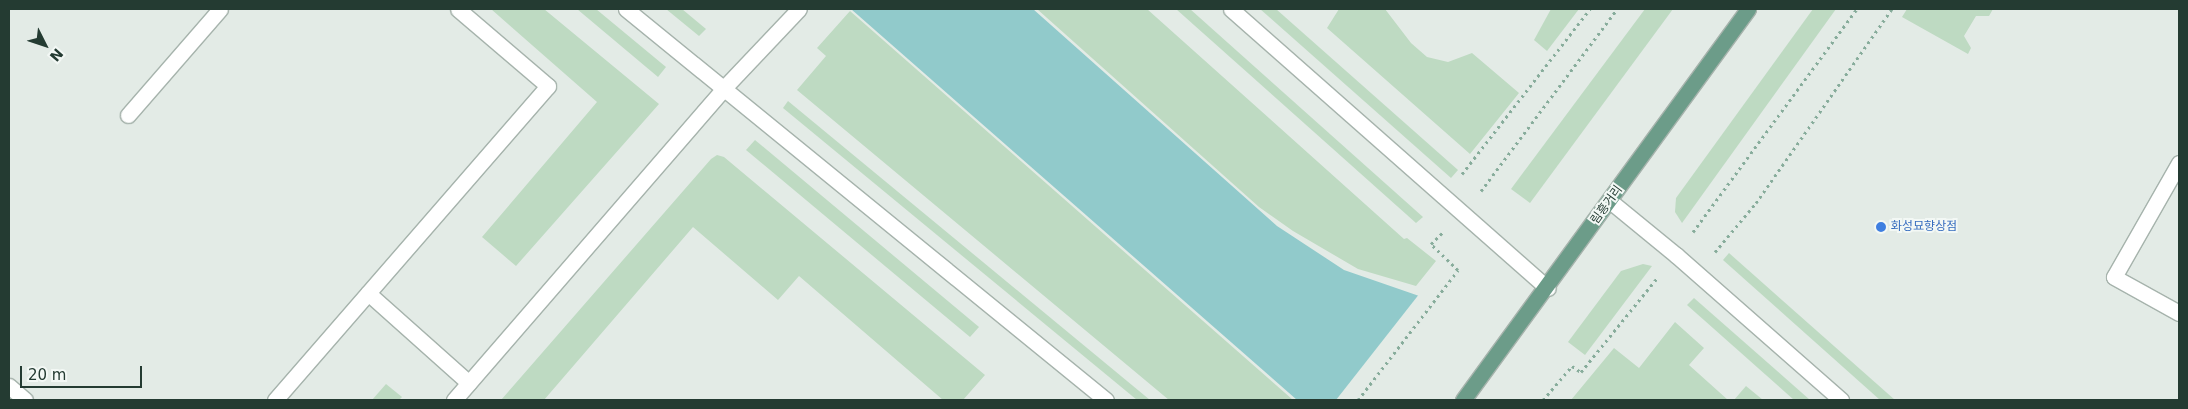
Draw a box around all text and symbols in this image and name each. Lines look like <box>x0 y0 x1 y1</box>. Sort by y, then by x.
north arrow <box>20 20 70 70</box>
text: N <box>46 45 66 65</box>
street label: 림흥거리 <box>1588 183 1626 227</box>
place label: 화성묘향상점 <box>1891 220 1957 234</box>
marker: 화성묘향상점 <box>1875 221 1887 233</box>
scale bar <box>22 356 145 388</box>
text: 20 m <box>28 366 66 384</box>

